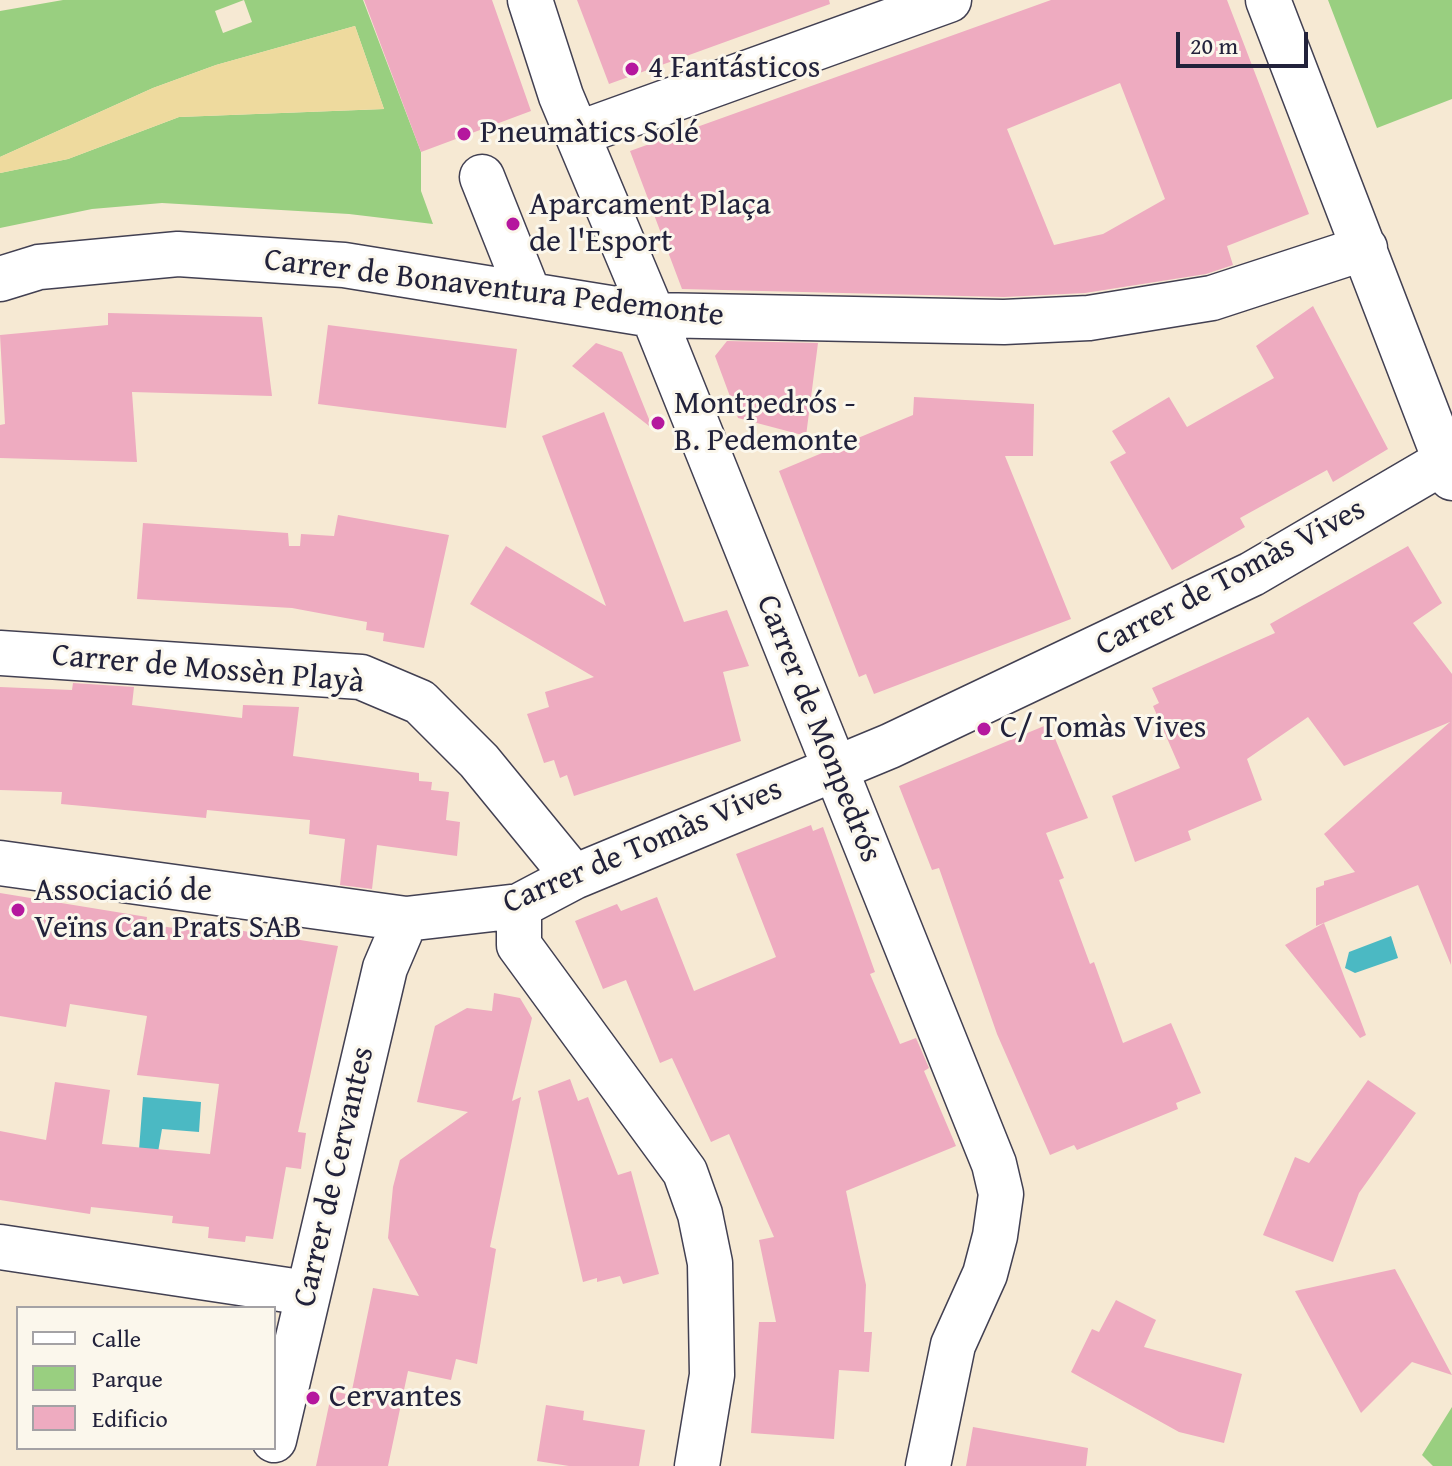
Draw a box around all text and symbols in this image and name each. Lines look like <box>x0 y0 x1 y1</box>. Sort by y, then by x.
scale bar <box>1180 16 1312 66</box>
text: 20 m <box>1190 28 1238 63</box>
place label: 4 Fantásticos <box>648 50 821 88</box>
marker: 4 Fantásticos <box>623 60 641 78</box>
place label: Pneumàtics Solé <box>480 115 699 153</box>
marker: Pneumàtics Solé <box>455 125 473 143</box>
place label: Aparcament Plaça de l'Esport <box>529 187 771 262</box>
marker: Aparcament Plaça de l'Esport <box>504 215 522 233</box>
street label: Carrer de Bonaventura Pedemonte <box>262 242 726 336</box>
place label: Montpedrós - B. Pedemonte <box>674 386 858 461</box>
marker: Montpedrós - B. Pedemonte <box>649 414 667 432</box>
street label: Carrer de Tomàs Vives <box>1090 491 1372 665</box>
street label: Carrer de Monpedrós <box>747 590 889 868</box>
street label: Carrer de Mossèn Playà <box>50 637 366 703</box>
place label: C/ Tomàs Vives <box>1000 710 1206 748</box>
marker: C/ Tomàs Vives <box>975 720 993 738</box>
street label: Carrer de Tomàs Vives <box>498 771 788 923</box>
place label: Associació de Veïns Can Prats SAB <box>34 873 302 948</box>
marker: Associació de Veïns Can Prats SAB <box>9 901 27 919</box>
street label: Carrer de Cervantes <box>286 1043 384 1311</box>
legend <box>16 1306 276 1450</box>
text: Calle <box>92 1321 141 1356</box>
text: Parque <box>92 1361 163 1396</box>
place label: Cervantes <box>329 1379 462 1417</box>
marker: Cervantes <box>304 1389 322 1407</box>
text: Edificio <box>92 1401 168 1436</box>

